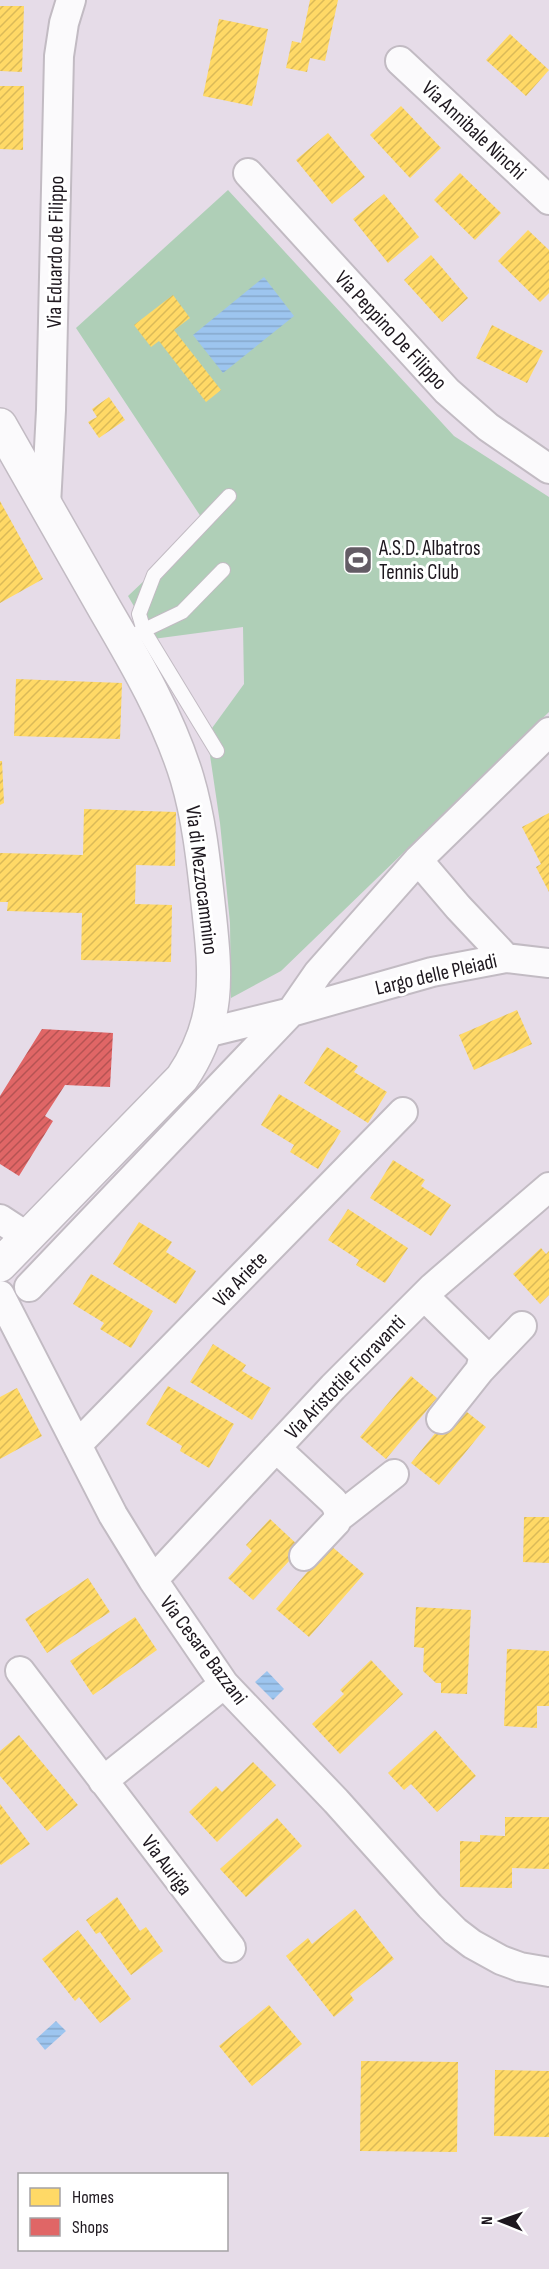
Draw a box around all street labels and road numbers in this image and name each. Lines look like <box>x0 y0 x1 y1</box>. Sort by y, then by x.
street label: Via Annibale Ninchi <box>416 76 531 185</box>
street label: Via Eduardo de Filippo <box>42 176 69 328</box>
street label: Via Peppino De Filippo <box>329 266 452 395</box>
street label: Via di Mezzocammino <box>180 804 223 956</box>
street label: Largo delle Pleiadi <box>373 948 499 1001</box>
street label: Via Ariete <box>208 1247 273 1312</box>
street label: Via Aristotile Fioravanti <box>280 1310 411 1444</box>
street label: Via Cesare Bazzani <box>155 1591 253 1710</box>
street label: Via Auriga <box>136 1830 197 1900</box>

